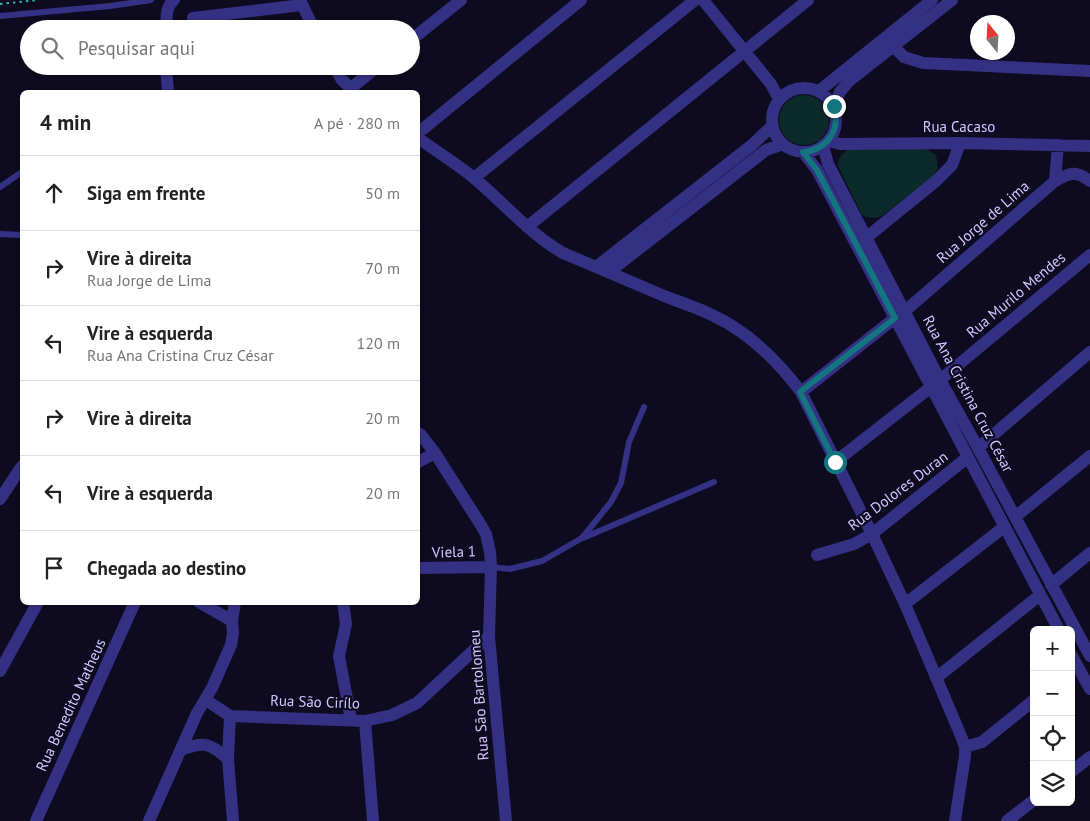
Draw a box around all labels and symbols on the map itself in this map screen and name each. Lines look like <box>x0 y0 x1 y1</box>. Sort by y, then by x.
north arrow <box>970 15 1015 60</box>
route end <box>823 95 846 118</box>
street label: Rua Cacaso <box>923 117 995 136</box>
street label: Rua Jorge de Lima <box>932 176 1033 267</box>
street label: Rua Murilo Mendes <box>962 248 1069 342</box>
street label: Rua Ana Cristina Cruz César <box>919 312 1018 475</box>
street label: Rua Dolores Duran <box>844 447 951 534</box>
route start <box>824 451 847 474</box>
street label: Viela 1 <box>431 541 476 562</box>
street label: Rua São Bartolomeu <box>464 629 493 761</box>
street label: Rua Benedito Matheus <box>31 635 110 774</box>
street label: Rua São Cirílo <box>270 690 360 713</box>

